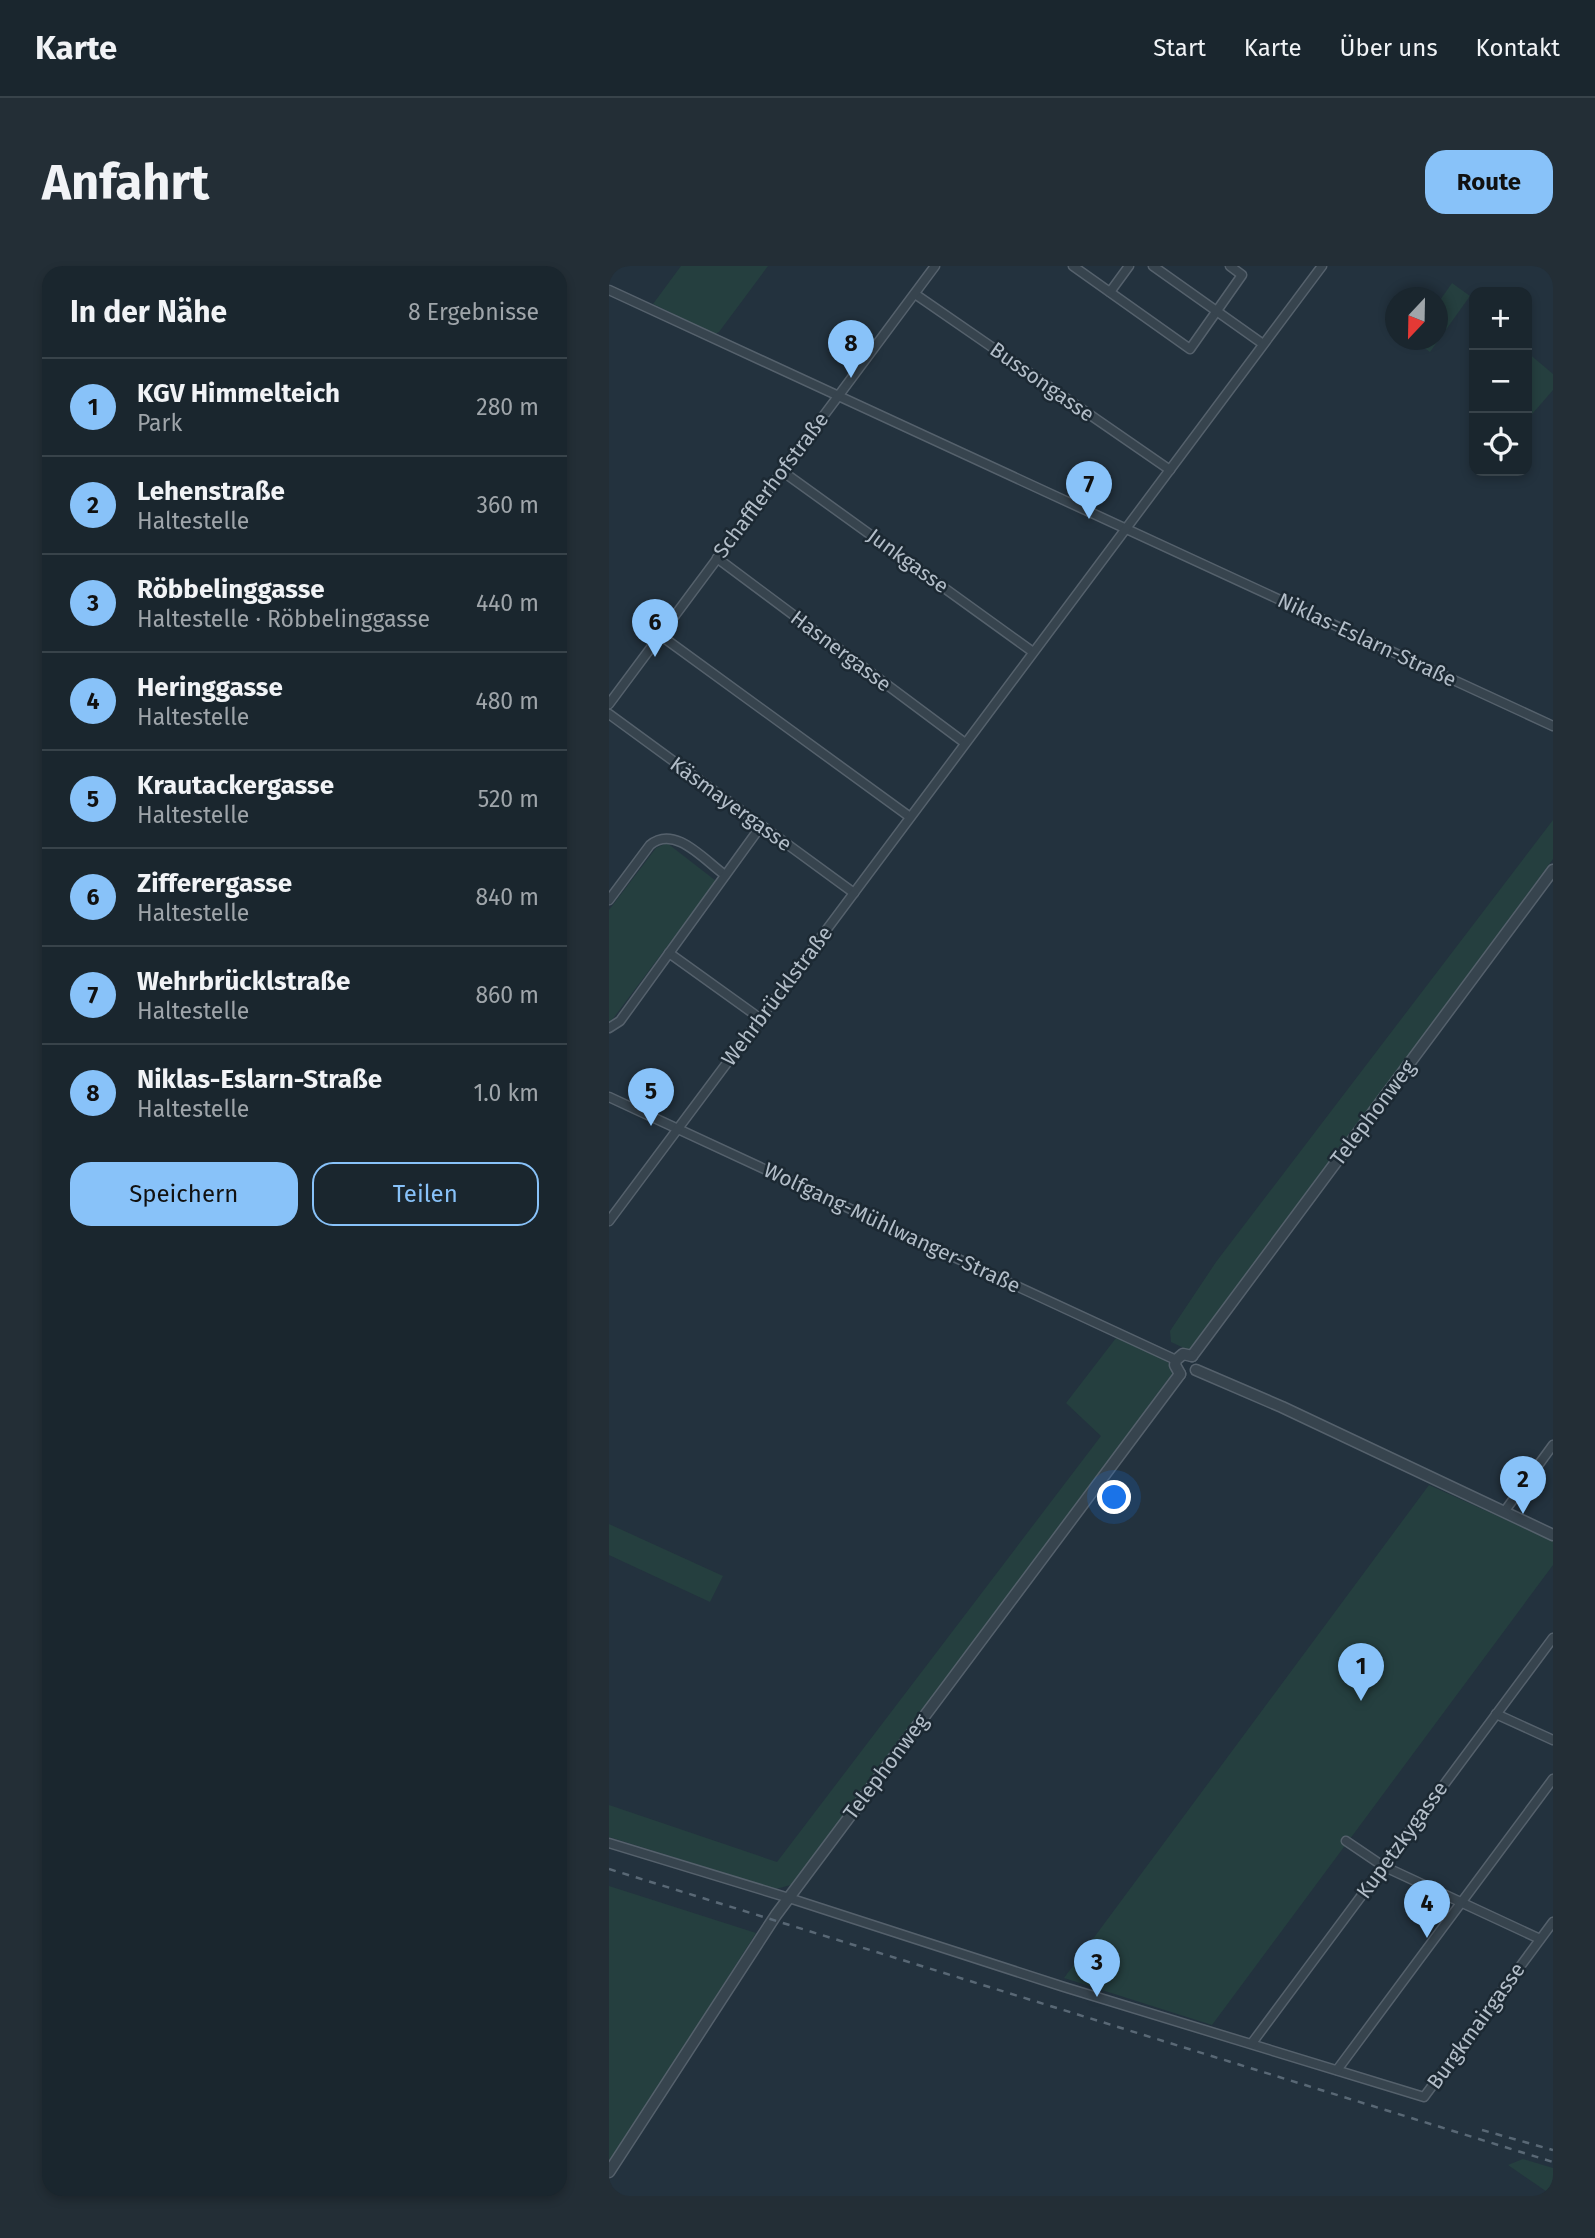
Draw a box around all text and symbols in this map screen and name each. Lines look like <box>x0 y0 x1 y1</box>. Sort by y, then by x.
text: Karte <box>35 28 117 68</box>
text: Start <box>1153 34 1206 62</box>
text: Karte <box>1244 34 1302 62</box>
text: Über uns <box>1340 34 1438 62</box>
text: Kontakt <box>1476 34 1560 62</box>
button: Route <box>1425 150 1553 214</box>
text: Anfahrt <box>42 153 209 212</box>
north arrow <box>1385 287 1448 350</box>
map controls <box>1469 287 1532 476</box>
button: + <box>1469 287 1532 350</box>
text: In der Nähe <box>70 294 227 330</box>
text: 8 Ergebnisse <box>408 298 539 326</box>
pin: 8 <box>828 320 874 378</box>
street label: Bussongasse <box>985 336 1099 428</box>
button: − <box>1469 350 1532 413</box>
text: KGV Himmelteich <box>137 378 340 409</box>
text: 1 <box>88 393 98 421</box>
text: 280 m <box>476 393 539 421</box>
street label: Schafflerhofstraße <box>708 407 834 563</box>
text: Park <box>137 409 182 437</box>
button: locate <box>1469 413 1532 476</box>
pin: 7 <box>1066 461 1112 519</box>
text: Lehenstraße <box>137 476 285 507</box>
text: 2 <box>87 491 99 519</box>
text: 360 m <box>477 491 539 519</box>
text: Haltestelle <box>137 507 249 535</box>
street label: Junkgasse <box>862 523 954 599</box>
text: Röbbelinggasse <box>137 574 325 605</box>
street label: Niklas-Eslarn-Straße <box>1273 587 1461 693</box>
text: 3 <box>87 589 99 617</box>
text: 440 m <box>476 589 539 617</box>
pin: 6 <box>632 599 678 657</box>
text: Haltestelle · Röbbelinggasse <box>137 605 430 633</box>
street label: Hasnergasse <box>785 605 897 697</box>
text: Heringgasse <box>137 672 283 703</box>
text: 4 <box>87 687 100 715</box>
text: 480 m <box>475 687 539 715</box>
text: Haltestelle <box>137 703 249 731</box>
street label: Käsmayergasse <box>665 751 797 857</box>
text: Krautackergasse <box>137 770 334 801</box>
text: 5 <box>87 785 99 813</box>
text: 520 m <box>478 785 539 813</box>
text: Haltestelle <box>137 801 249 829</box>
text: Zifferergasse <box>137 868 292 899</box>
text: 6 <box>87 883 99 911</box>
text: 840 m <box>475 883 539 911</box>
text: Haltestelle <box>137 899 249 927</box>
street label: Wehrbrücklstraße <box>716 921 838 1071</box>
text: Wehrbrücklstraße <box>137 966 350 997</box>
text: 7 <box>88 981 98 1009</box>
text: 860 m <box>475 981 539 1009</box>
text: Haltestelle <box>137 997 249 1025</box>
street label: Telephonweg <box>1325 1055 1421 1171</box>
text: Niklas-Eslarn-Straße <box>137 1064 382 1095</box>
pin: 5 <box>628 1068 674 1126</box>
text: 8 <box>86 1079 100 1107</box>
text: 1.0 km <box>473 1079 539 1107</box>
text: Haltestelle <box>137 1095 249 1123</box>
street label: Wolfgang-Mühlwanger-Straße <box>759 1157 1025 1299</box>
button: Speichern <box>70 1162 298 1226</box>
button: Teilen <box>312 1162 539 1226</box>
pin: 2 <box>1500 1456 1546 1514</box>
your location <box>1097 1480 1131 1514</box>
pin: 1 <box>1338 1643 1384 1701</box>
street label: Telephonweg <box>838 1709 934 1825</box>
street label: Kupetzkygasse <box>1351 1776 1453 1904</box>
pin: 4 <box>1404 1880 1450 1938</box>
pin: 3 <box>1074 1939 1120 1997</box>
street label: Burgkmairgasse <box>1421 1958 1531 2094</box>

